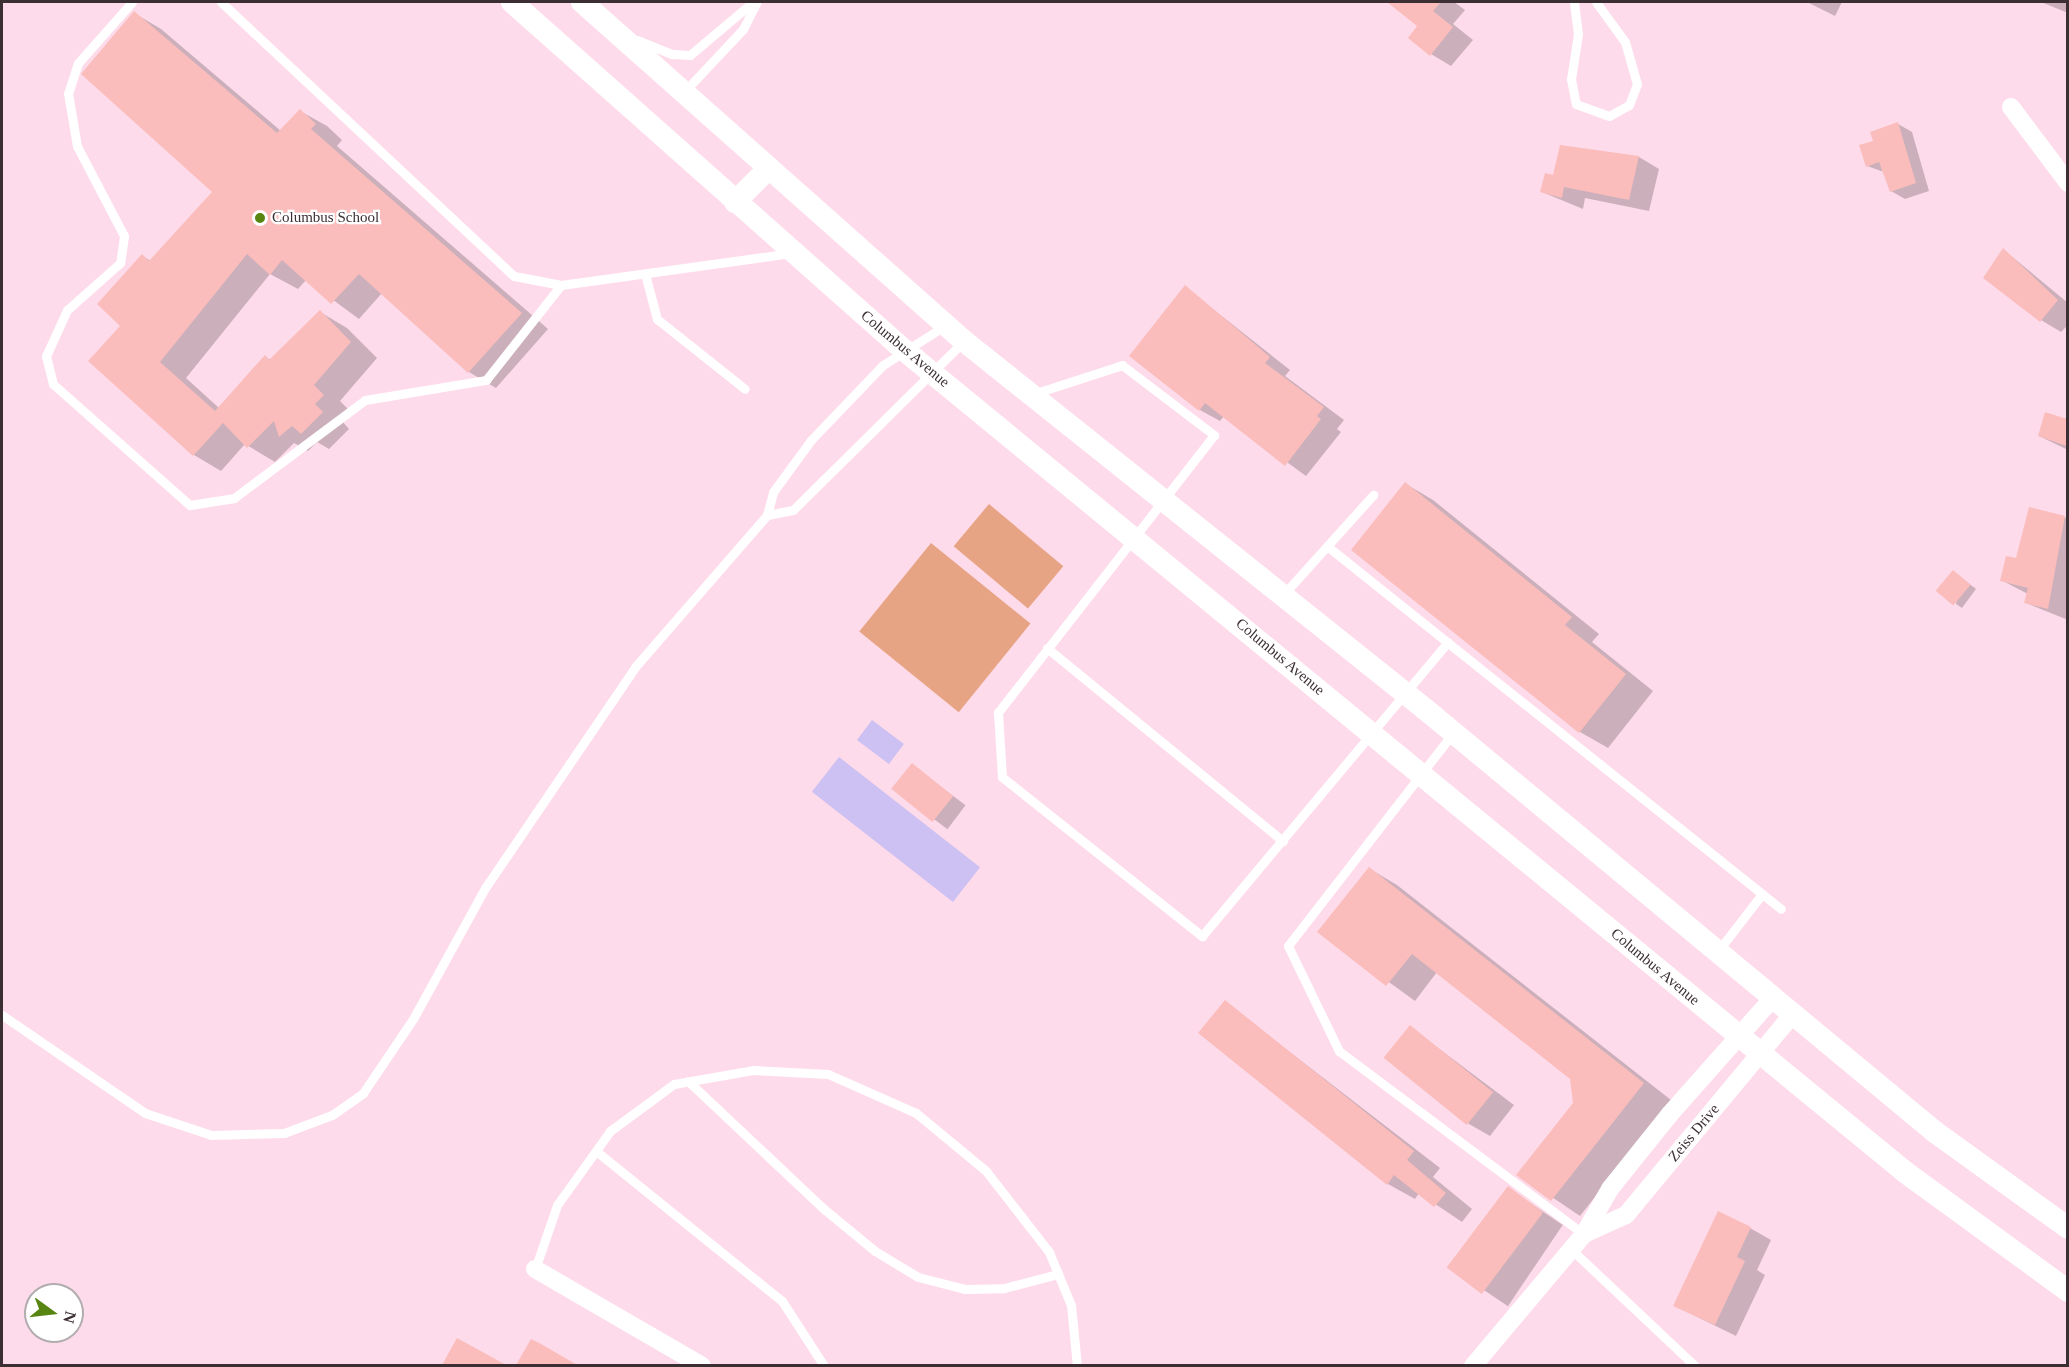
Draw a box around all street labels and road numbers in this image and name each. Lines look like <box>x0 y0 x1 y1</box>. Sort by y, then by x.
street label: Columbus Avenue <box>857 306 953 392</box>
street label: Columbus Avenue <box>1232 614 1328 700</box>
street label: Columbus Avenue <box>1607 924 1703 1010</box>
street label: Zeiss Drive <box>1665 1101 1723 1165</box>

